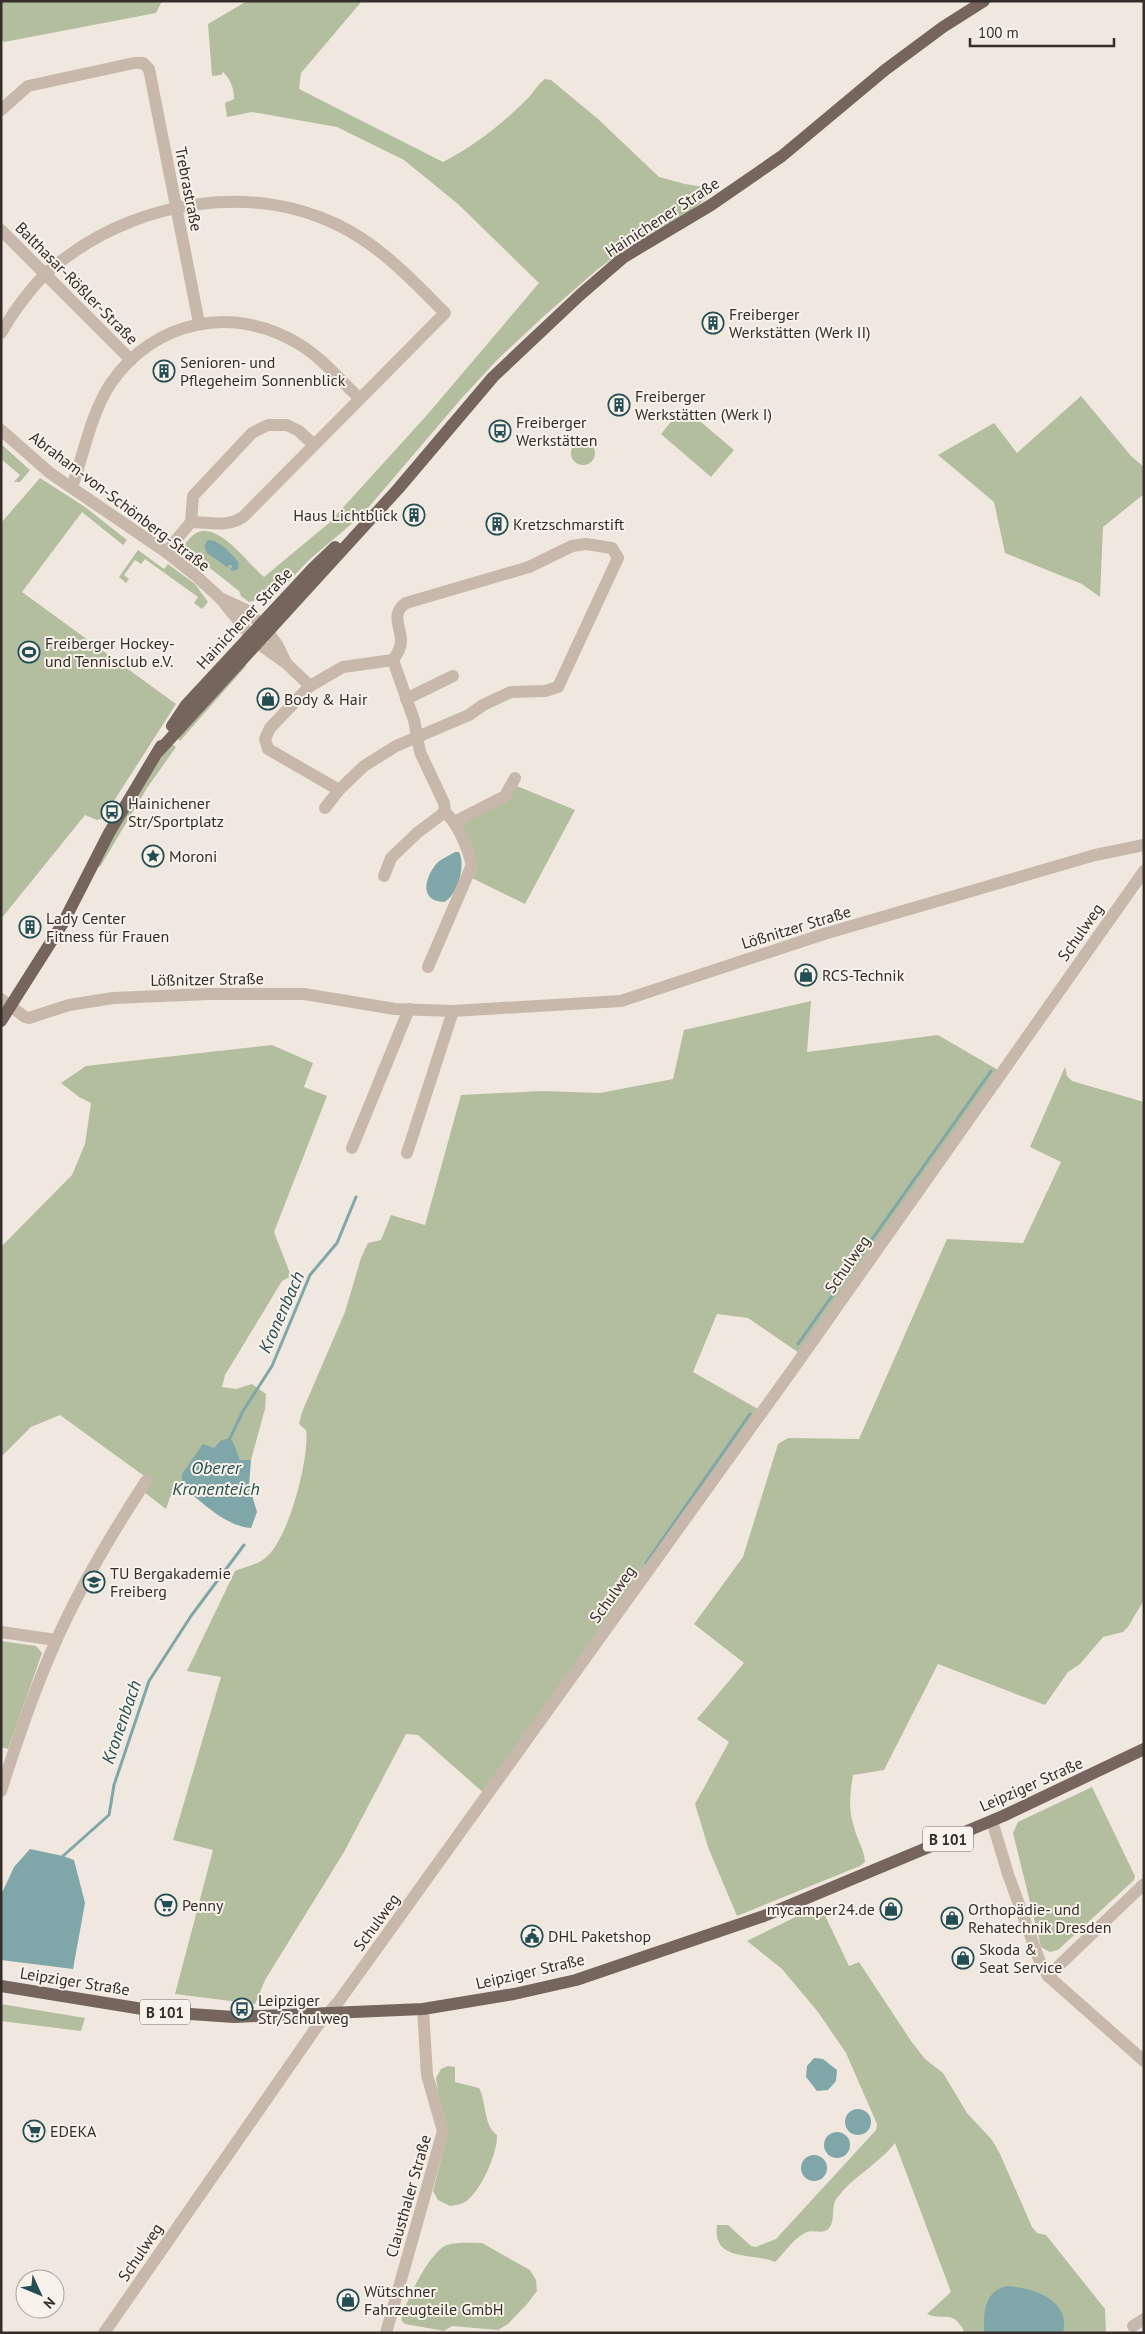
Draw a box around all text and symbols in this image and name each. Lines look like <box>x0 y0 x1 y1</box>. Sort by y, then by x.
scale bar <box>970 15 1114 47</box>
text: 100 m <box>978 23 1019 42</box>
street label: Trebrastraße <box>171 145 207 233</box>
street label: Hainichener Straße <box>601 173 723 261</box>
street label: Balthasar-Rößler-Straße <box>11 217 143 349</box>
place label: Freiberger Werkstätten (Werk II) <box>729 304 871 342</box>
building icon: Freiberger Werkstätten (Werk II) <box>701 311 725 335</box>
place label: Senioren- und Pflegeheim Sonnenblick <box>180 352 346 390</box>
building icon: Senioren- und Pflegeheim Sonnenblick <box>152 359 176 383</box>
place label: Freiberger Werkstätten (Werk I) <box>635 386 772 424</box>
building icon: Freiberger Werkstätten (Werk I) <box>607 393 631 417</box>
place label: Freiberger Werkstätten <box>516 412 597 450</box>
bus stop icon: Freiberger Werkstätten <box>488 419 512 443</box>
street label: Abraham-von-Schönberg-Straße <box>26 427 214 575</box>
building icon: Haus Lichtblick <box>402 503 426 527</box>
place label: Haus Lichtblick <box>293 505 398 525</box>
building icon: Kretzschmarstift <box>485 512 509 536</box>
place label: Kretzschmarstift <box>513 514 625 534</box>
street label: Hainichener Straße <box>192 563 296 673</box>
place label: Freiberger Hockey- und Tennisclub e.V. <box>45 633 175 671</box>
sports icon: Freiberger Hockey- und Tennisclub e.V. <box>17 640 41 664</box>
shop icon: Body & Hair <box>256 687 280 711</box>
place label: Body & Hair <box>284 689 368 709</box>
place label: Hainichener Str/Sportplatz <box>128 793 224 831</box>
bus stop icon: Hainichener Str/Sportplatz <box>100 800 124 824</box>
place icon: Moroni <box>141 844 165 868</box>
place label: Moroni <box>169 846 217 866</box>
street label: Schulweg <box>1053 899 1107 965</box>
street label: Lößnitzer Straße <box>739 901 853 953</box>
place label: Lady Center Fitness für Frauen <box>46 908 169 946</box>
building icon: Lady Center Fitness für Frauen <box>18 915 42 939</box>
shop icon: RCS-Technik <box>794 963 818 987</box>
place label: RCS-Technik <box>822 965 905 985</box>
street label: Lößnitzer Straße <box>150 968 264 990</box>
street label: Schulweg <box>820 1231 874 1297</box>
water label: Kronenbach <box>253 1267 309 1357</box>
water label: Oberer Kronenteich <box>172 1456 260 1500</box>
street label: Schulweg <box>585 1561 639 1627</box>
place label: TU Bergakademie Freiberg <box>110 1563 231 1601</box>
school or university icon: TU Bergakademie Freiberg <box>82 1570 106 1594</box>
water label: Kronenbach <box>96 1677 146 1767</box>
street label: Leipziger Straße <box>976 1752 1086 1816</box>
road number: B 101 <box>923 1826 973 1852</box>
street label: Schulweg <box>349 1889 403 1955</box>
supermarket icon: Penny <box>154 1893 178 1917</box>
place label: Penny <box>182 1895 224 1915</box>
shop icon: mycamper24.de <box>879 1897 903 1921</box>
place label: mycamper24.de <box>767 1899 875 1919</box>
place label: Orthopädie- und Rehatechnik Dresden <box>968 1899 1112 1937</box>
shop icon: Orthopädie- und Rehatechnik Dresden <box>940 1906 964 1930</box>
public building icon: DHL Paketshop <box>520 1924 544 1948</box>
place label: DHL Paketshop <box>548 1926 651 1946</box>
place label: Skoda & Seat Service <box>979 1939 1062 1977</box>
shop icon: Skoda & Seat Service <box>951 1946 975 1970</box>
street label: Leipziger Straße <box>474 1949 586 1993</box>
street label: Leipziger Straße <box>19 1962 131 2000</box>
place label: Leipziger Str/Schulweg <box>258 1990 349 2028</box>
bus stop icon: Leipziger Str/Schulweg <box>230 1997 254 2021</box>
road number: B 101 <box>140 2000 190 2024</box>
supermarket icon: EDEKA <box>22 2119 46 2143</box>
place label: EDEKA <box>50 2121 97 2141</box>
street label: Clausthaler Straße <box>381 2132 435 2260</box>
street label: Schulweg <box>113 2219 167 2285</box>
north arrow <box>15 2269 65 2319</box>
place label: Wütschner Fahrzeugteile GmbH <box>364 2281 504 2319</box>
shop icon: Wütschner Fahrzeugteile GmbH <box>336 2288 360 2312</box>
text: N <box>40 2293 59 2313</box>

